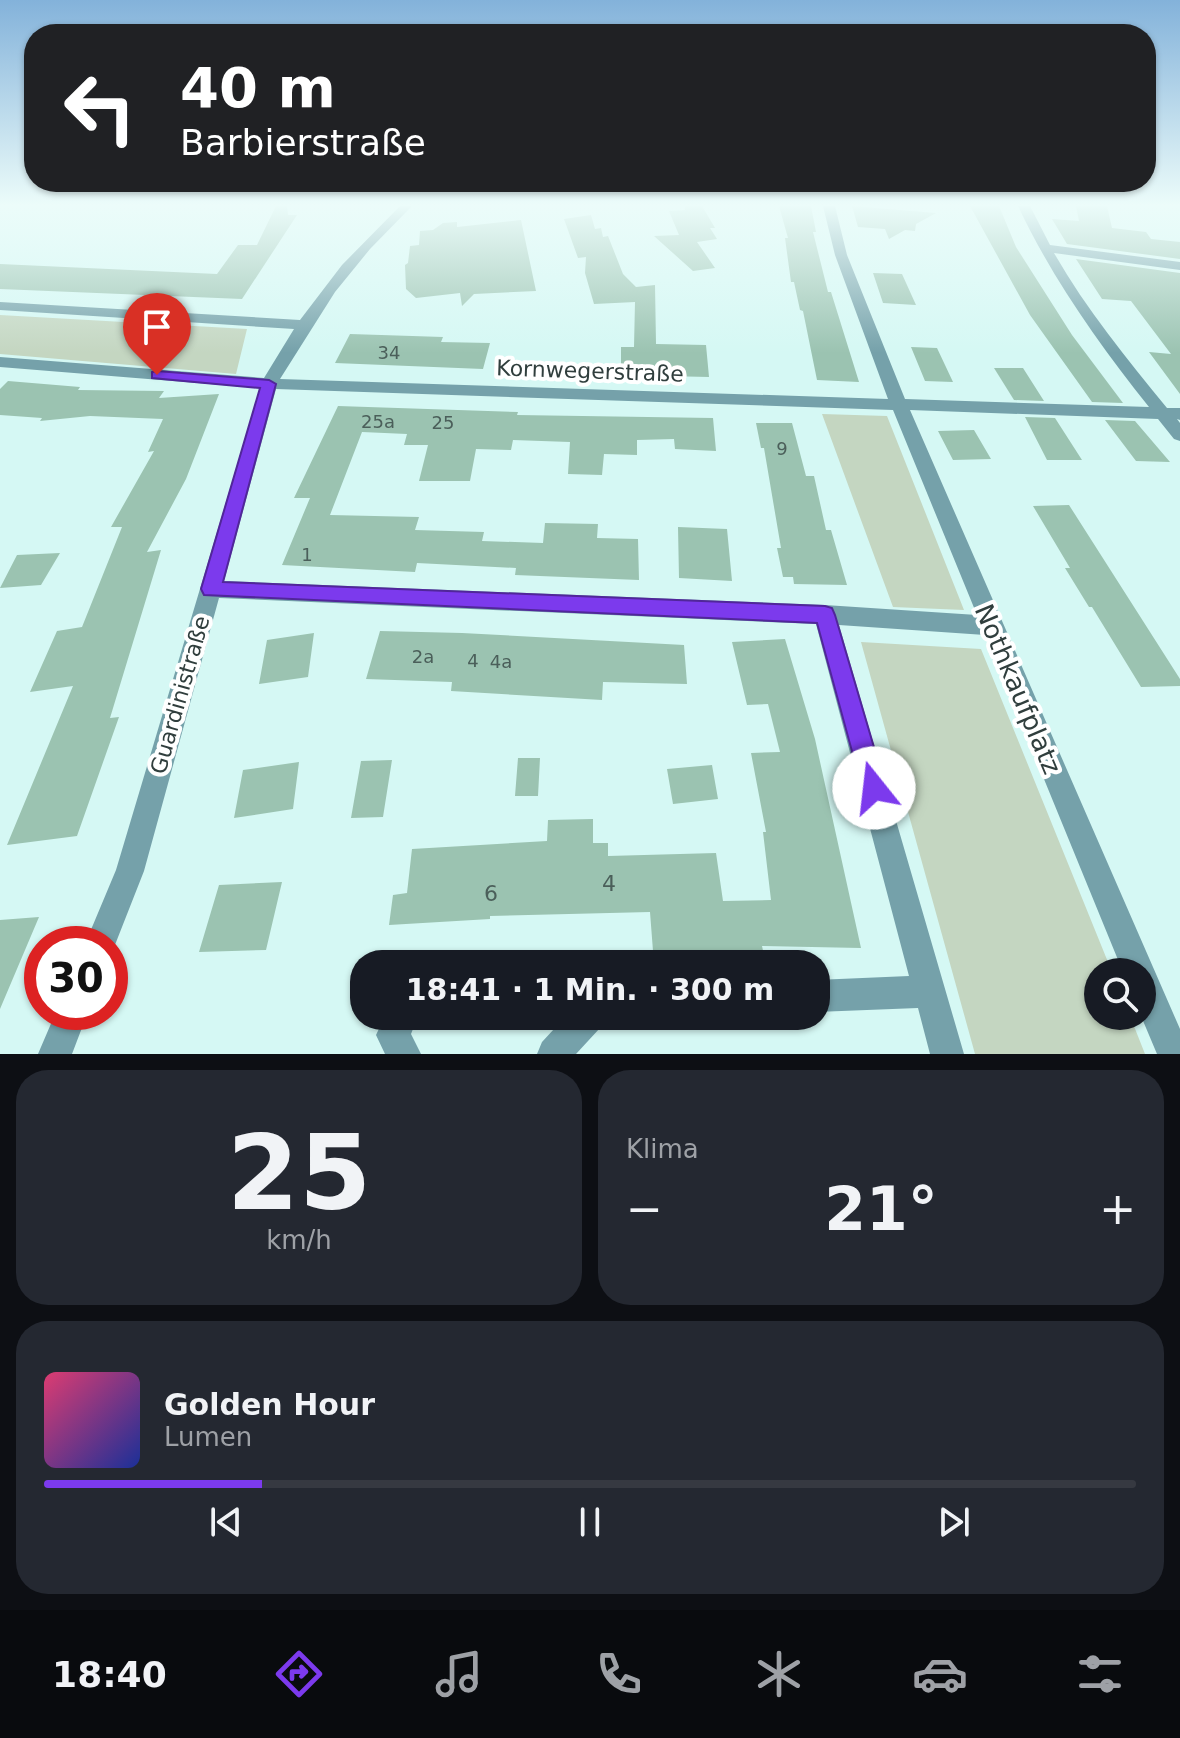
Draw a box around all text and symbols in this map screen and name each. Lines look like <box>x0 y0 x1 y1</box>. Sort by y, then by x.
text: 40 m <box>180 55 336 120</box>
icon: left <box>48 56 152 160</box>
text: Barbierstraße <box>180 122 426 163</box>
pin <box>123 293 191 375</box>
icon: arrive <box>135 305 179 349</box>
house number: 34 <box>378 342 400 363</box>
street label: Kornwegerstraße <box>496 355 684 387</box>
house number: 25a <box>361 411 395 432</box>
house number: 25 <box>432 412 454 433</box>
house number: 9 <box>776 438 788 459</box>
house number: 1 <box>301 544 313 565</box>
street label: Nothkaufplatz <box>969 600 1067 778</box>
street label: Guardinistraße <box>145 613 215 777</box>
house number: 2a <box>412 646 434 667</box>
house number: 4 <box>467 650 479 671</box>
house number: 4a <box>490 651 512 672</box>
position arrow <box>832 746 916 830</box>
house number: 4 <box>602 871 616 896</box>
house number: 6 <box>484 881 498 906</box>
speed limit sign: 30 <box>24 926 128 1030</box>
map controls <box>1084 958 1156 1030</box>
button: search <box>1084 958 1156 1030</box>
text: 18:41 · 1 Min. · 300 m <box>406 972 774 1007</box>
text: 25 <box>227 1112 371 1234</box>
text: Klima <box>626 1134 699 1164</box>
text: 21° <box>824 1174 938 1244</box>
text: − <box>626 1183 663 1234</box>
text: + <box>1099 1183 1136 1234</box>
text: km/h <box>266 1225 332 1255</box>
text: Golden Hour <box>164 1387 375 1422</box>
text: Lumen <box>164 1422 252 1452</box>
icon: previous <box>204 1500 248 1544</box>
icon: pause <box>568 1500 612 1544</box>
icon: next <box>932 1500 976 1544</box>
icon: directions <box>271 1646 327 1702</box>
icon: music <box>431 1646 487 1702</box>
icon: phone <box>591 1646 647 1702</box>
icon: climate <box>751 1646 807 1702</box>
icon: car <box>912 1646 968 1702</box>
icon: filters <box>1072 1646 1128 1702</box>
text: 18:40 <box>52 1654 167 1695</box>

